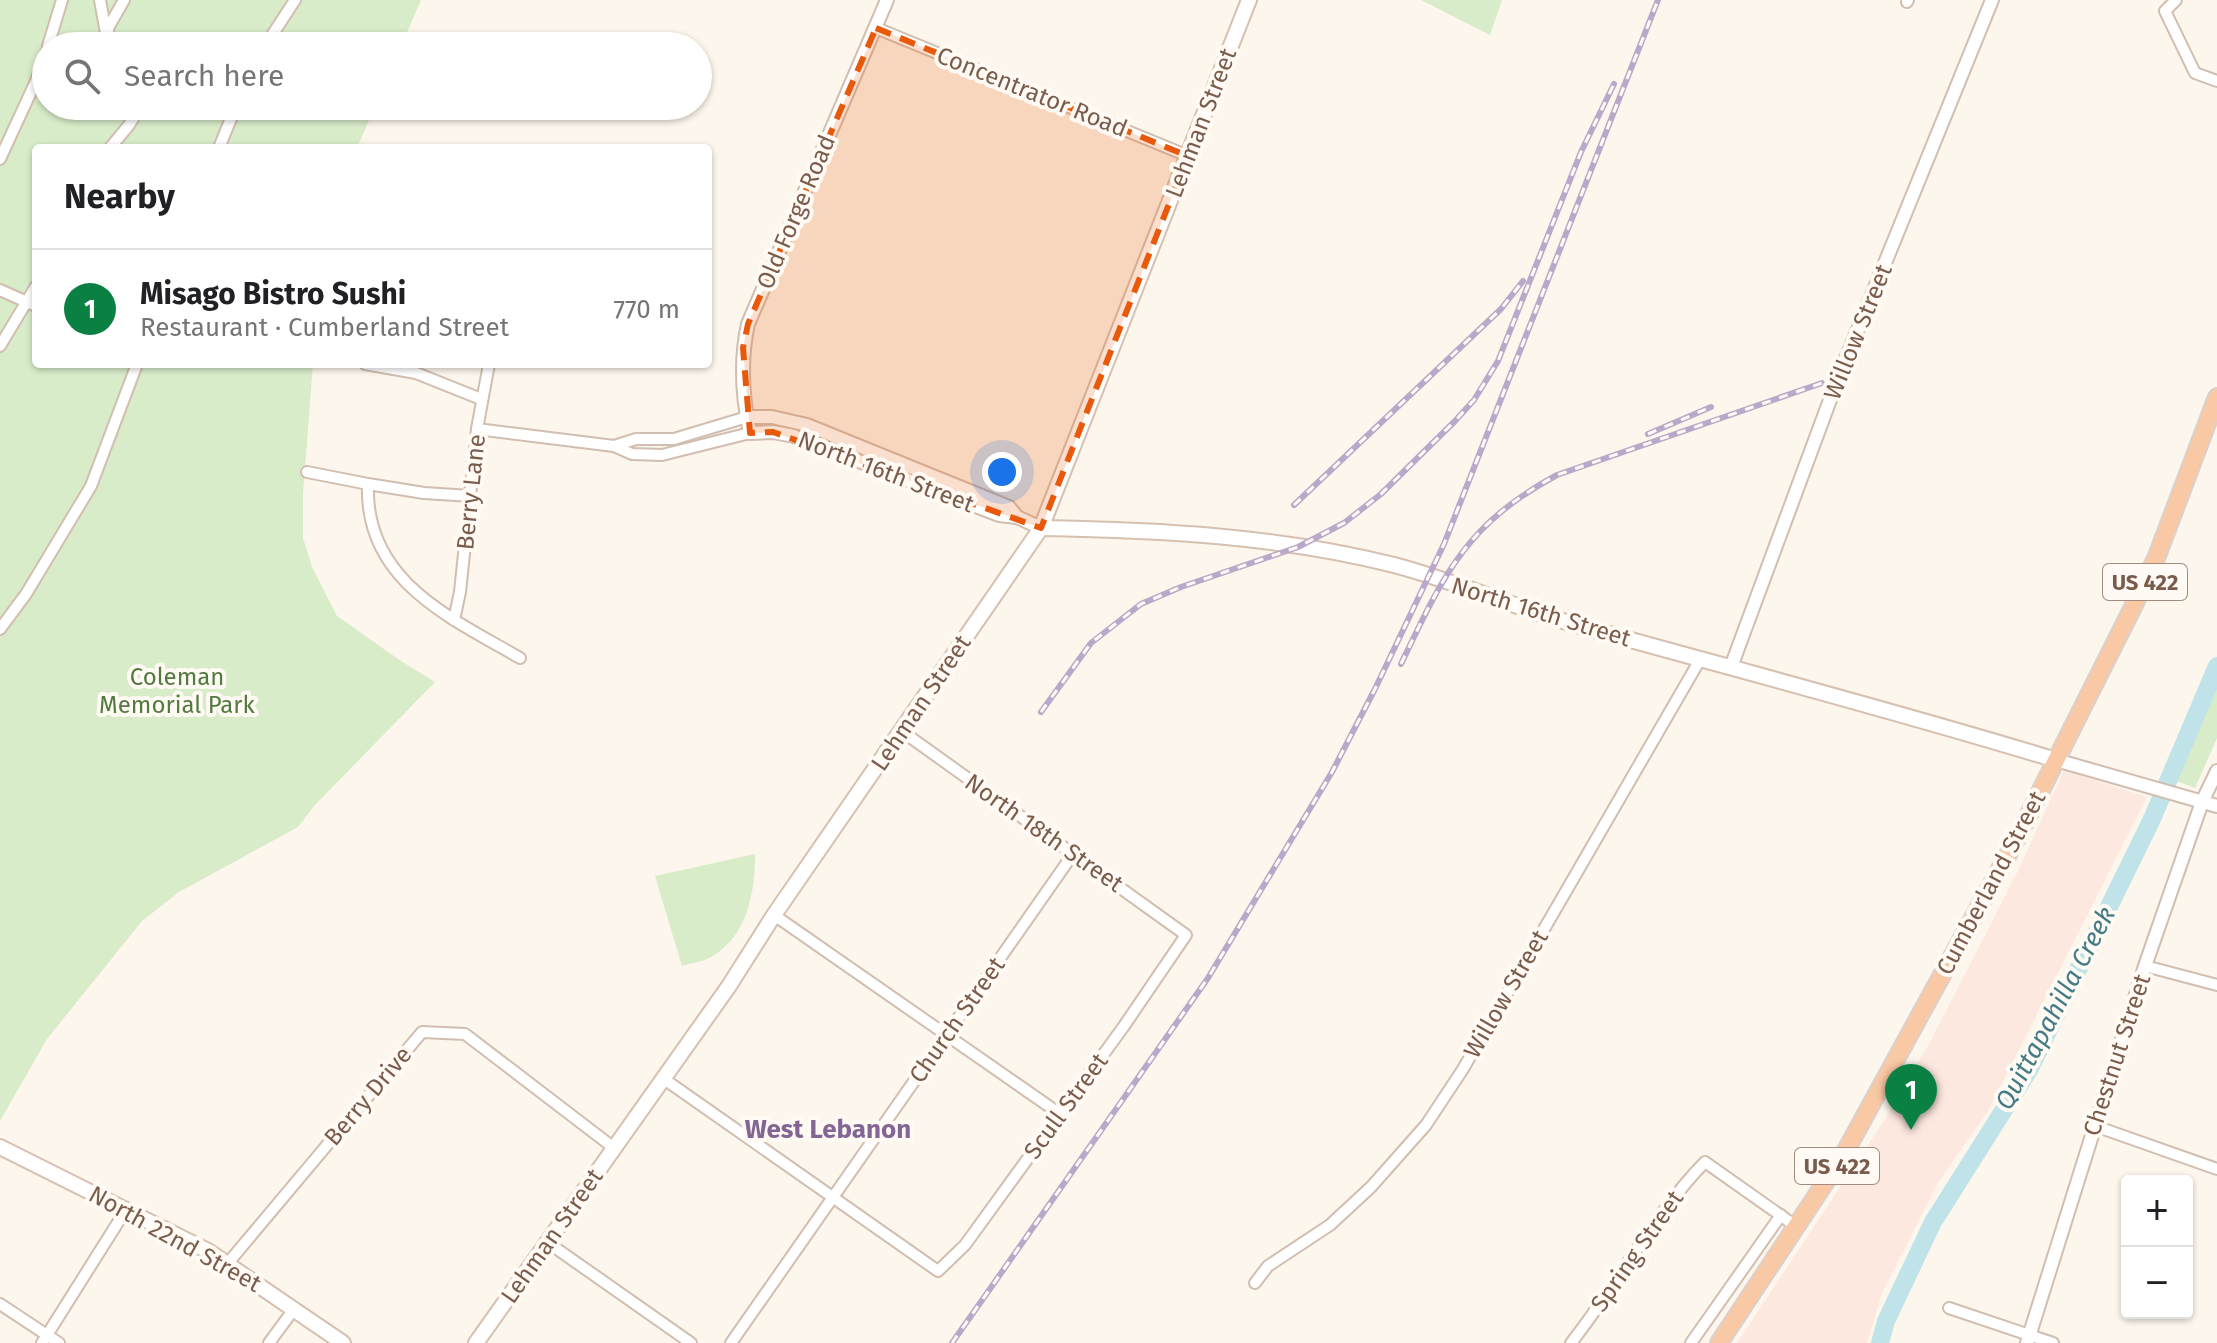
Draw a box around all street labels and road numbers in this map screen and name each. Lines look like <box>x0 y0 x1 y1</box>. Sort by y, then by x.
street label: Concentrator Road <box>933 41 1131 143</box>
street label: Lehman Street <box>1160 44 1242 202</box>
street label: Old Forge Road <box>751 131 841 293</box>
street label: Willow Street <box>1818 260 1898 404</box>
street label: North 16th Street <box>794 426 978 519</box>
street label: Berry Lane <box>451 433 491 551</box>
road number: US 422 <box>2103 564 2187 600</box>
street label: North 16th Street <box>1448 571 1634 653</box>
street label: Lehman Street <box>865 630 977 776</box>
street label: North 18th Street <box>960 768 1129 898</box>
street label: Cumberland Street <box>1931 786 2051 980</box>
street label: Willow Street <box>1458 925 1554 1063</box>
street label: Church Street <box>903 952 1011 1088</box>
street label: Chestnut Street <box>2078 970 2156 1139</box>
street label: Berry Drive <box>318 1041 418 1151</box>
street label: Scull Street <box>1018 1047 1114 1164</box>
road number: US 422 <box>1795 1148 1879 1184</box>
street label: Lehman Street <box>495 1163 609 1309</box>
street label: North 22nd Street <box>84 1180 266 1298</box>
street label: Spring Street <box>1585 1185 1689 1317</box>

